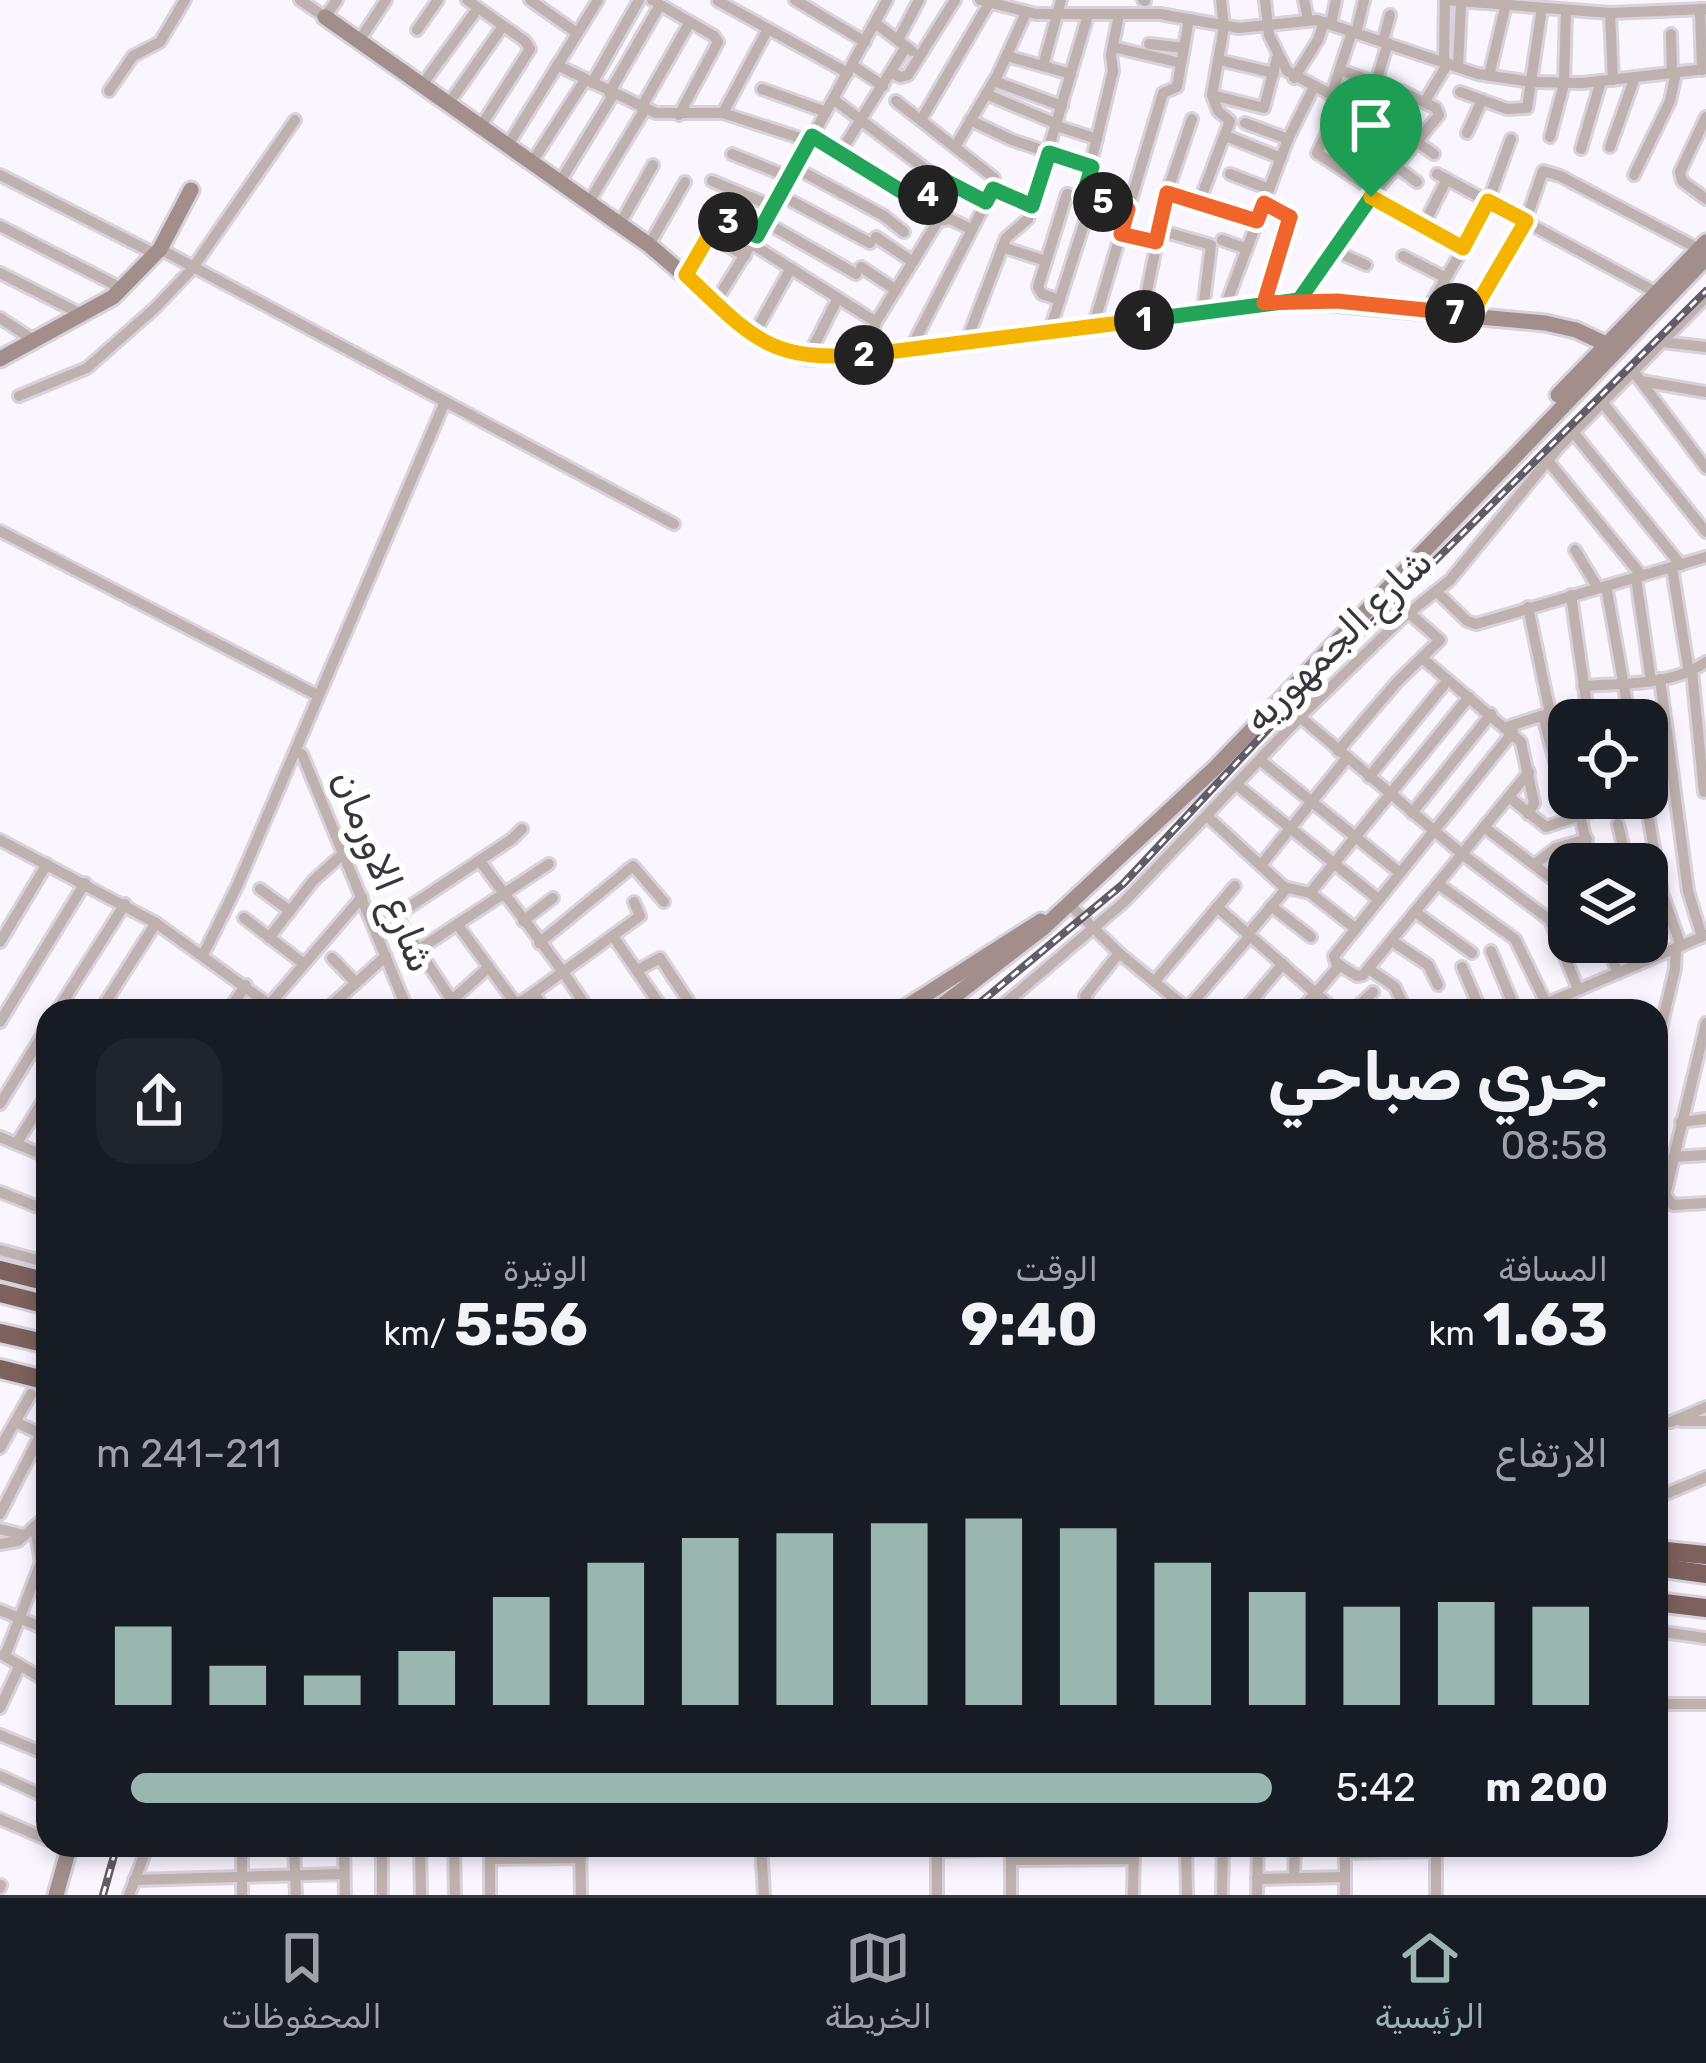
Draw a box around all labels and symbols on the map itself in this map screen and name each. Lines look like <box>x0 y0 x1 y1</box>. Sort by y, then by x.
pin <box>1320 74 1422 197</box>
pin: 4 <box>898 165 958 225</box>
pin: 5 <box>1073 172 1133 232</box>
pin: 3 <box>698 192 758 252</box>
pin: 7 <box>1425 283 1485 343</box>
pin: 1 <box>1114 290 1174 350</box>
pin: 2 <box>834 325 894 385</box>
street label: شارع الجمهوريه <box>1234 539 1444 744</box>
street label: شارع الاورمان <box>318 763 444 980</box>

